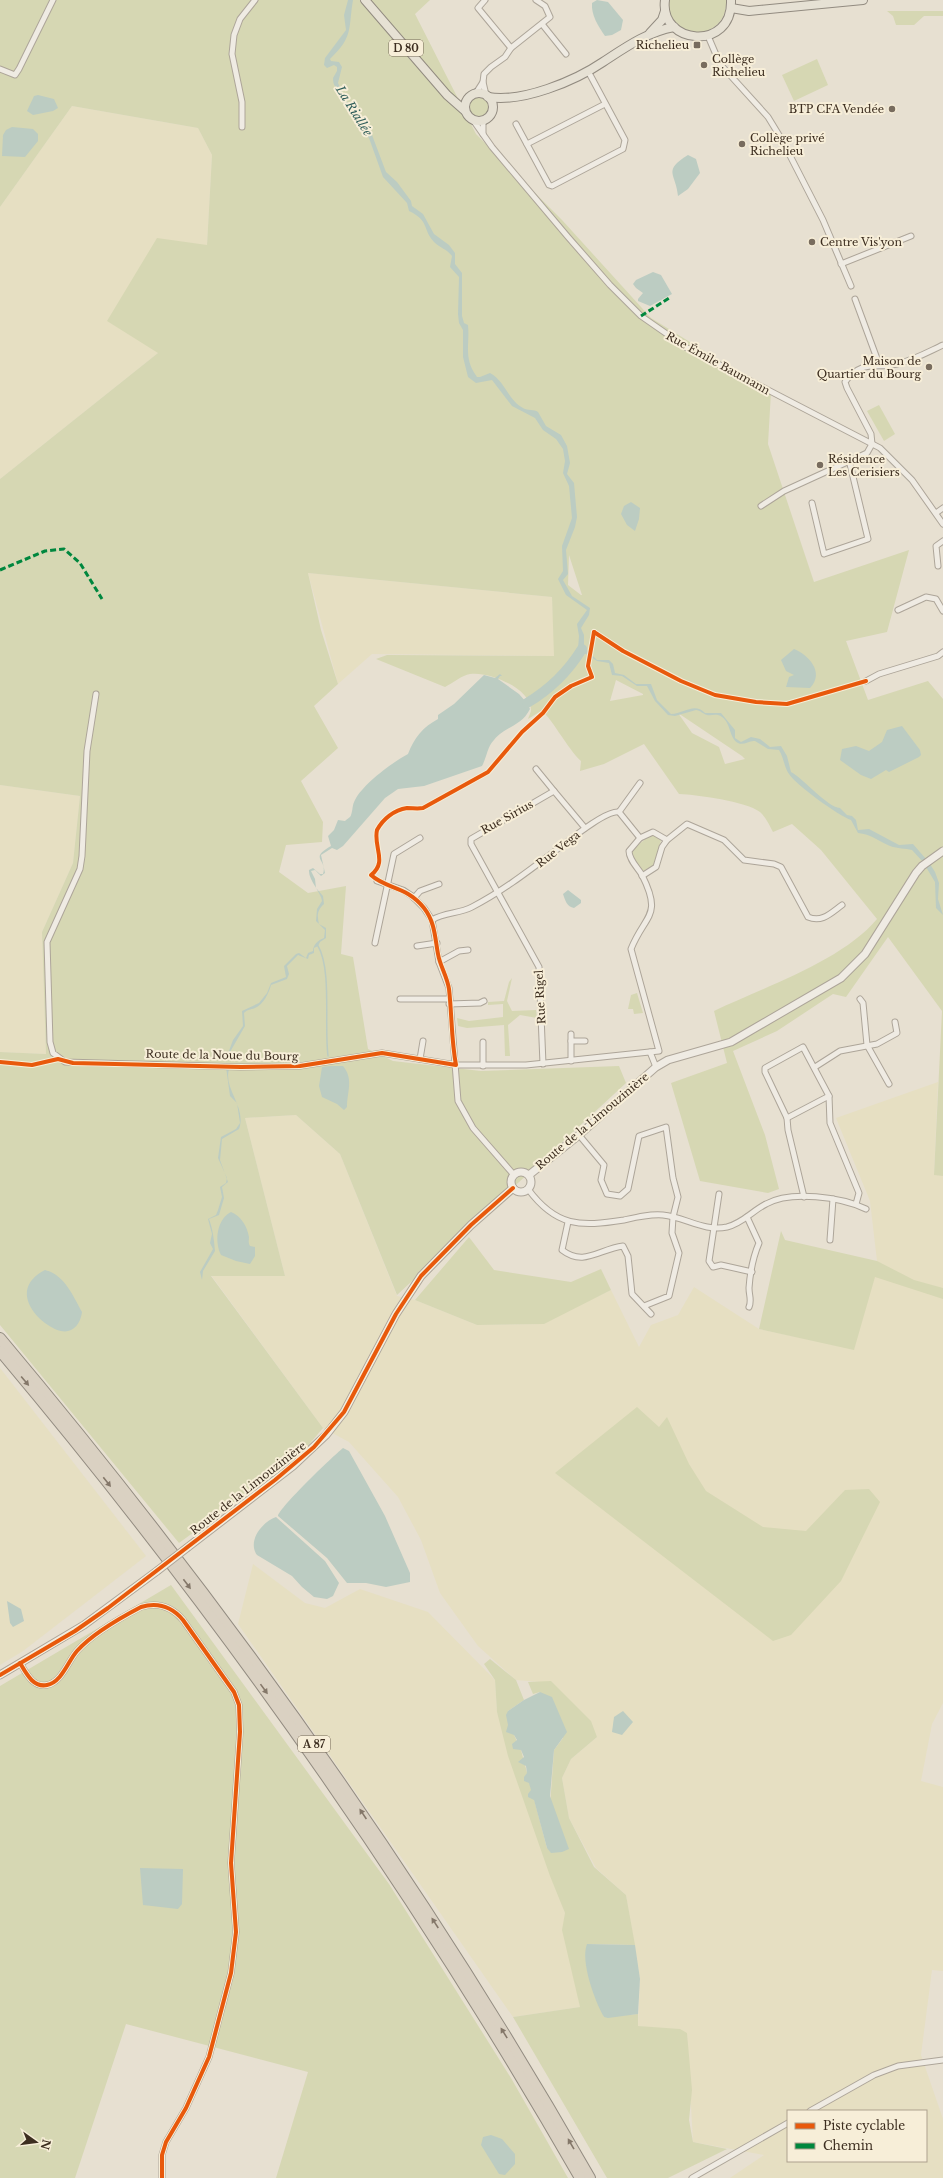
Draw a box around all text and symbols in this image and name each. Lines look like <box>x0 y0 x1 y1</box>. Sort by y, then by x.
place label: Richelieu <box>636 38 690 52</box>
road number: D 80 <box>389 40 423 56</box>
marker: Richelieu <box>692 40 702 50</box>
place label: Collège Richelieu <box>712 52 766 79</box>
marker: Collège Richelieu <box>699 60 709 70</box>
water label: La Riallée <box>333 82 376 139</box>
place label: BTP CFA Vendée <box>789 102 884 116</box>
marker: BTP CFA Vendée <box>887 104 897 114</box>
place label: Collège privé Richelieu <box>750 131 825 158</box>
marker: Collège privé Richelieu <box>737 139 747 149</box>
place label: Centre Vis'yon <box>820 235 903 249</box>
marker: Centre Vis'yon <box>807 237 817 247</box>
street label: Rue Émile Baumann <box>663 329 773 398</box>
place label: Maison de Quartier du Bourg <box>817 354 921 381</box>
marker: Maison de Quartier du Bourg <box>924 362 934 372</box>
place label: Résidence Les Cerisiers <box>828 452 900 479</box>
marker: Résidence Les Cerisiers <box>815 460 825 470</box>
street label: Rue Sirius <box>478 797 536 837</box>
street label: Rue Vega <box>533 827 583 870</box>
street label: Rue Rigel <box>532 969 548 1025</box>
street label: Route de la Noue du Bourg <box>146 1047 299 1063</box>
street label: Route de la Limouzinière <box>533 1070 651 1172</box>
one-way arrow <box>21 1376 30 1386</box>
street label: Route de la Limouzinière <box>187 1438 309 1538</box>
one-way arrow <box>103 1476 111 1487</box>
one-way arrow <box>183 1579 191 1590</box>
one-way arrow <box>260 1684 268 1694</box>
road number: A 87 <box>298 1736 330 1752</box>
one-way arrow <box>359 1809 367 1820</box>
one-way arrow <box>431 1917 438 1929</box>
one-way arrow <box>500 2028 508 2038</box>
legend <box>787 2110 927 2162</box>
text: Piste cyclable <box>823 2118 905 2133</box>
north arrow <box>16 2122 56 2162</box>
text: N <box>38 2138 54 2152</box>
one-way arrow <box>567 2138 574 2150</box>
text: Chemin <box>823 2138 873 2153</box>

